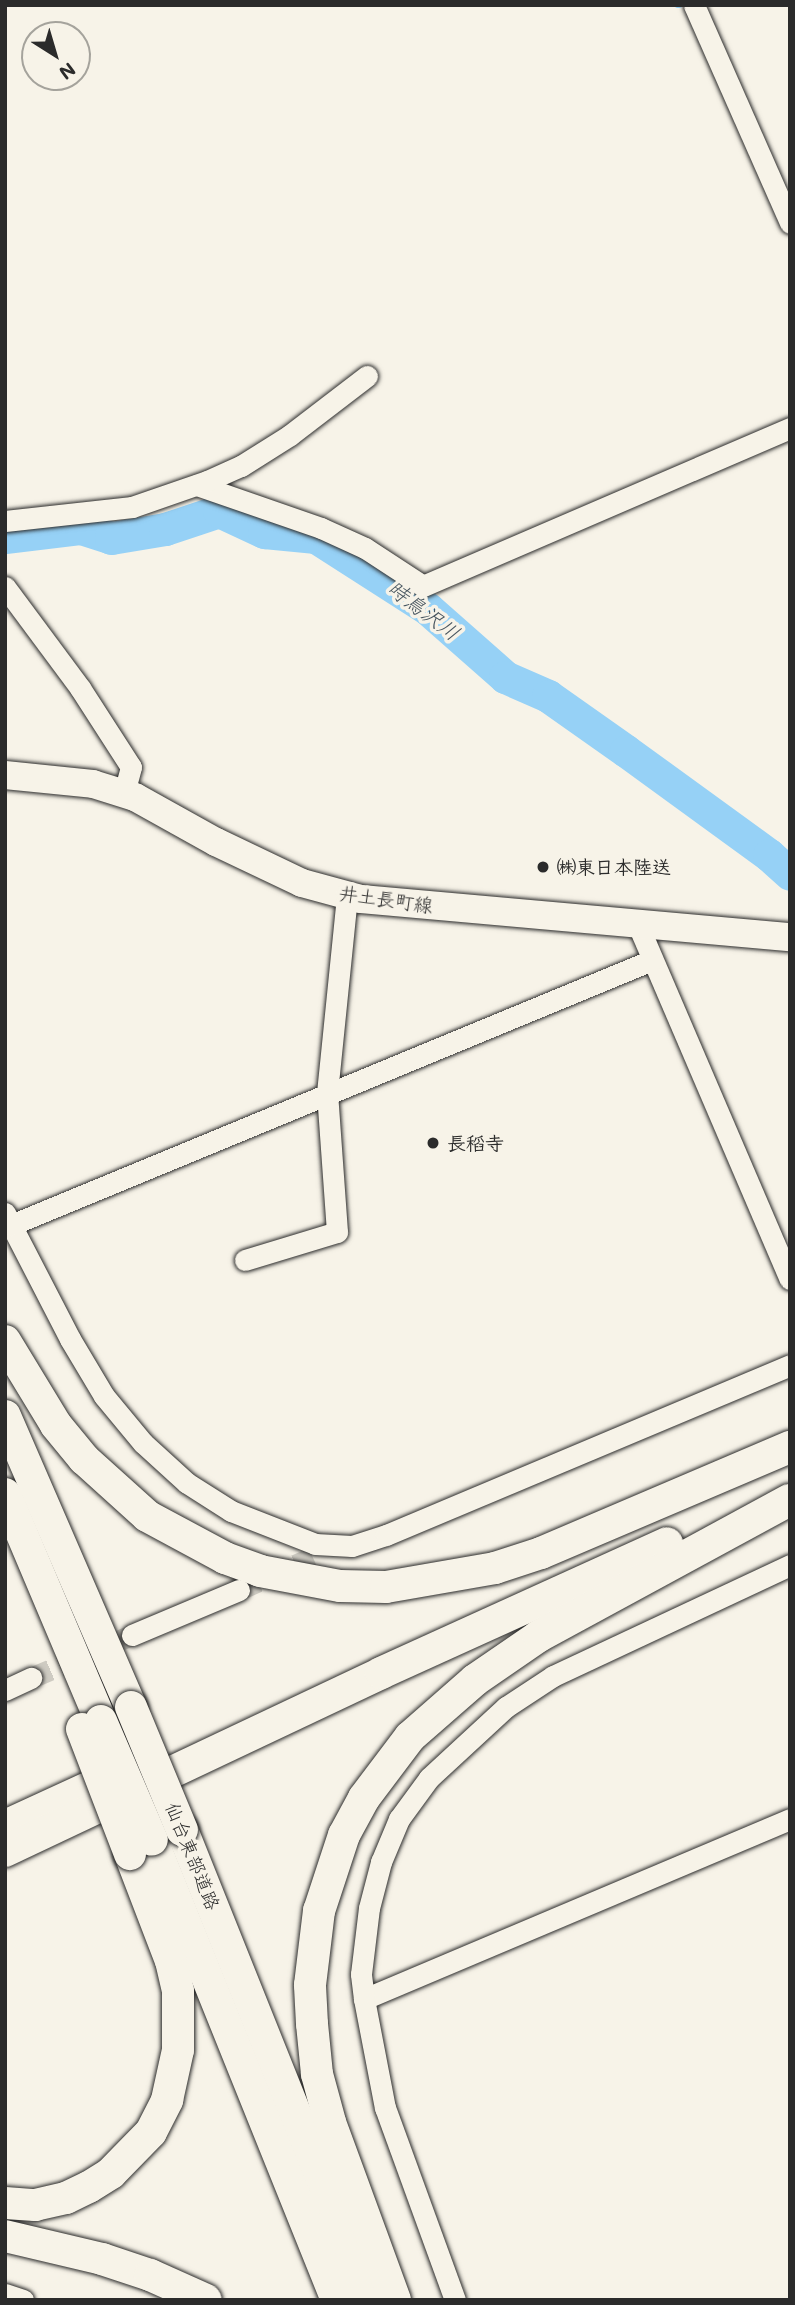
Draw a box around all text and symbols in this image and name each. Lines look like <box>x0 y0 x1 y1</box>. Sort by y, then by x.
north arrow <box>21 21 91 91</box>
text: N <box>54 57 81 86</box>
water label: 時鳥沢川 <box>383 575 465 645</box>
place label: ㈱東日本陸送 <box>557 856 671 878</box>
marker: ㈱東日本陸送 <box>535 859 551 875</box>
street label: 井土長町線 <box>337 881 435 917</box>
place label: 長稻寺 <box>447 1132 504 1154</box>
marker: 長稻寺 <box>425 1135 441 1151</box>
street label: 仙台東部道路 <box>161 1799 225 1913</box>

